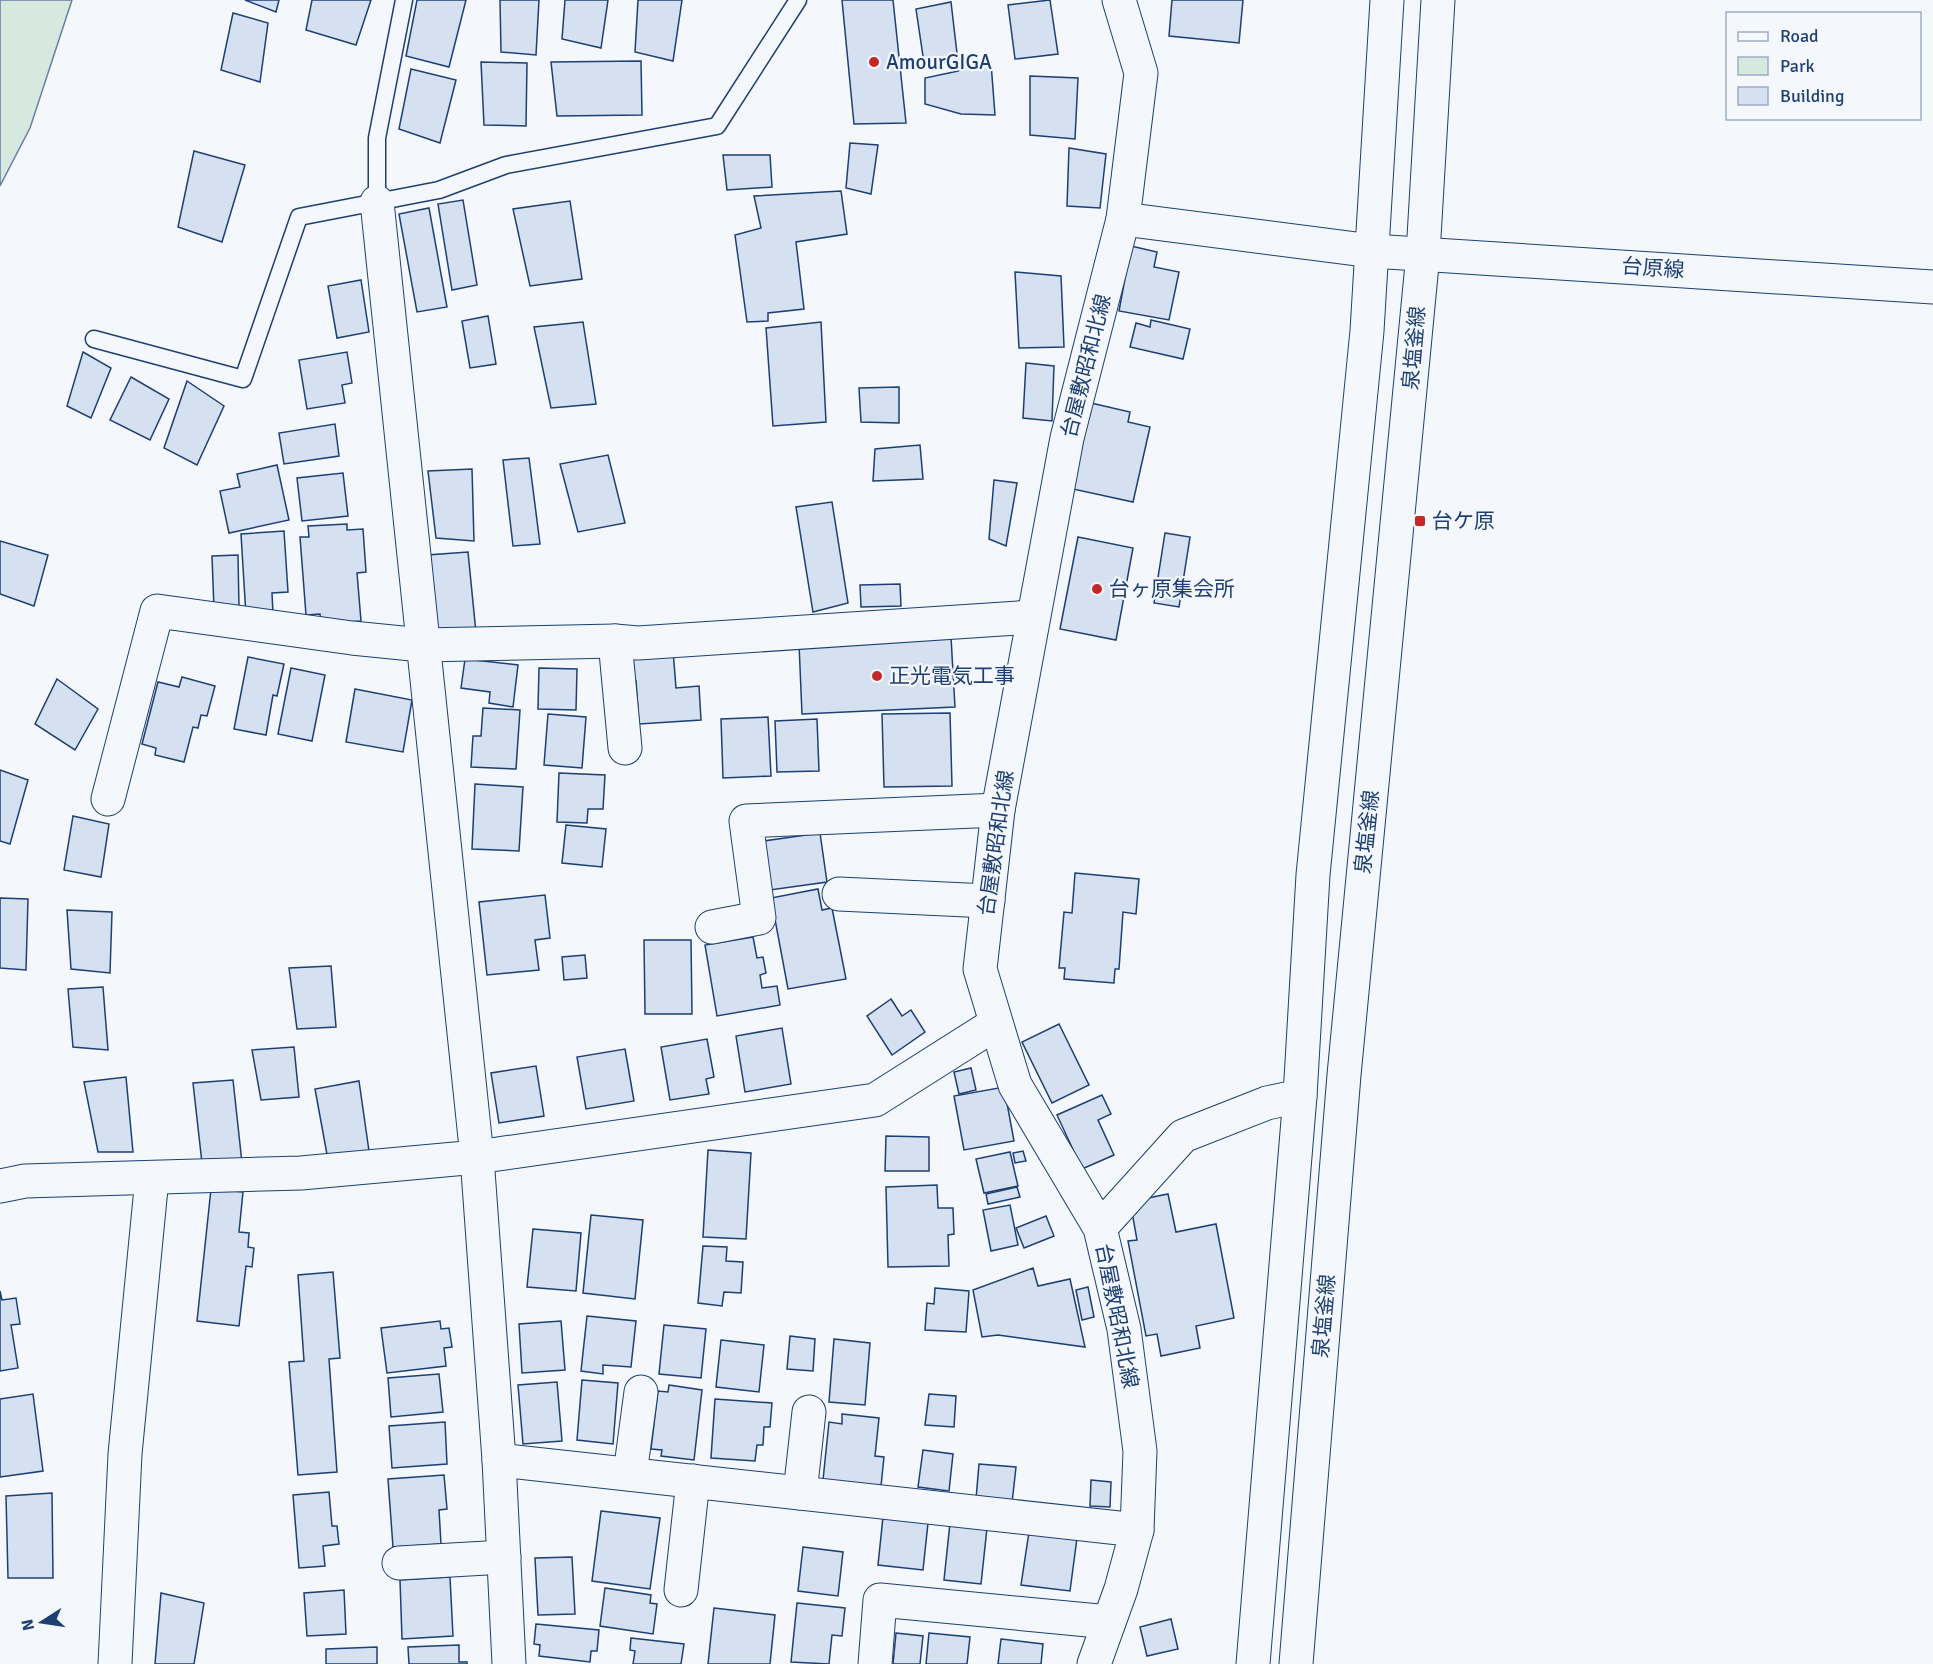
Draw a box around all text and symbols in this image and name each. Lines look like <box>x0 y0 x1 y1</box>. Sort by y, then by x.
legend <box>1726 12 1921 120</box>
text: Road <box>1780 25 1819 47</box>
place label: AmourGIGA <box>886 49 992 75</box>
marker: AmourGIGA <box>867 55 881 69</box>
text: Park <box>1780 55 1815 77</box>
text: Building <box>1780 85 1844 107</box>
street label: 台原線 <box>1621 253 1685 283</box>
street label: 台屋敷昭和北線 <box>1056 292 1116 440</box>
street label: 泉塩釜線 <box>1397 305 1431 391</box>
place label: 台ケ原 <box>1432 508 1495 534</box>
marker: 台ケ原 <box>1413 514 1427 528</box>
place label: 台ヶ原集会所 <box>1109 576 1235 602</box>
marker: 台ヶ原集会所 <box>1090 582 1104 596</box>
place label: 正光電気工事 <box>889 663 1015 689</box>
marker: 正光電気工事 <box>870 669 884 683</box>
street label: 台屋敷昭和北線 <box>973 768 1019 918</box>
street label: 泉塩釜線 <box>1350 789 1384 875</box>
street label: 台屋敷昭和北線 <box>1090 1241 1144 1391</box>
street label: 泉塩釜線 <box>1307 1273 1341 1359</box>
north arrow <box>12 1592 72 1652</box>
text: N <box>17 1617 39 1632</box>

